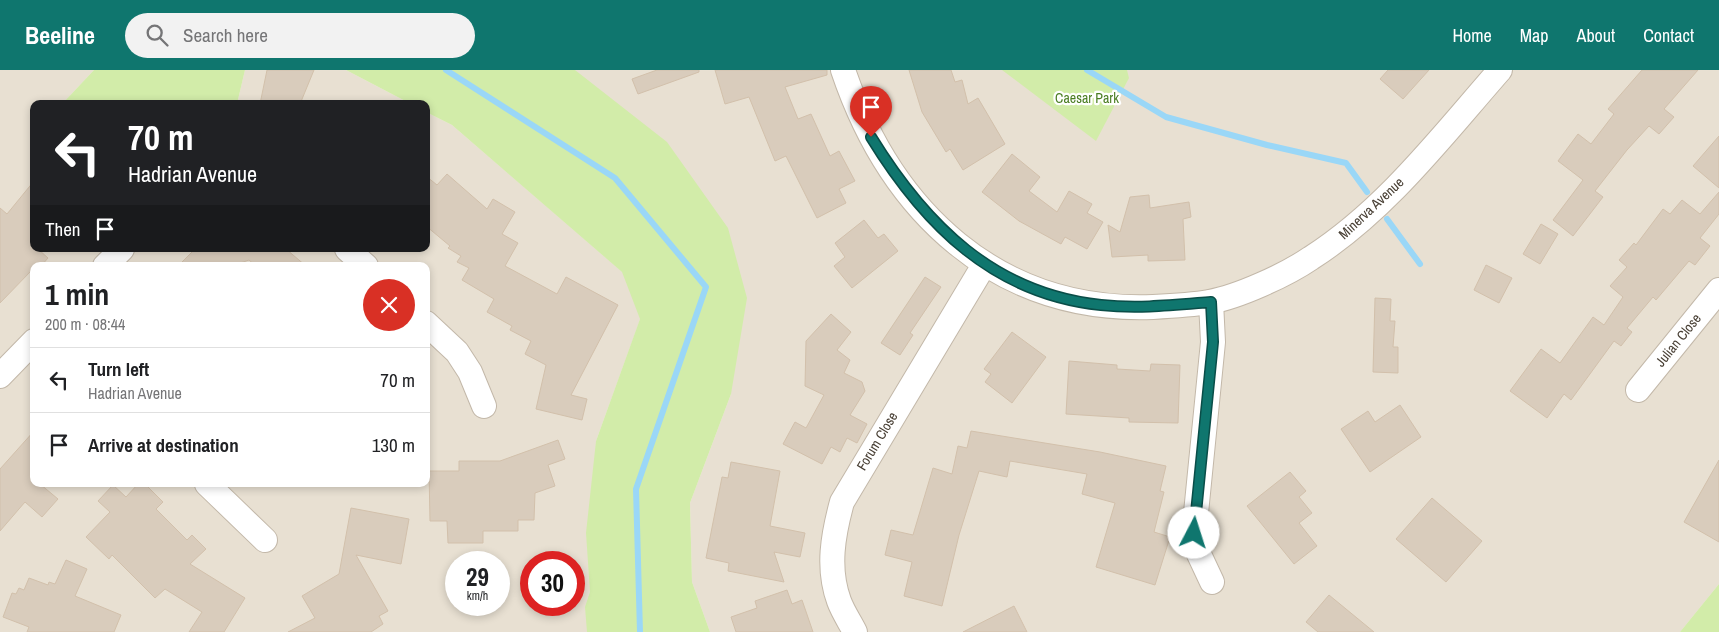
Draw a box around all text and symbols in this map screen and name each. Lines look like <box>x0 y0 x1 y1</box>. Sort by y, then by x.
search box <box>125 13 475 58</box>
text: Beeline <box>25 19 95 51</box>
icon: search <box>143 21 171 49</box>
text: Search here <box>183 22 268 48</box>
text: Home <box>1452 23 1492 48</box>
text: Map <box>1520 23 1549 48</box>
text: About <box>1577 23 1615 48</box>
text: Contact <box>1643 23 1694 48</box>
pin <box>850 86 892 137</box>
park label: Caesar Park <box>1055 89 1119 107</box>
icon: arrive <box>857 93 885 121</box>
text: 70 m <box>128 114 193 161</box>
icon: left <box>45 120 110 185</box>
text: Hadrian Avenue <box>128 159 257 189</box>
street label: Minerva Avenue <box>1335 173 1407 243</box>
icon: arrive <box>91 215 119 243</box>
text: Then <box>45 216 81 242</box>
text: 1 min <box>45 274 109 314</box>
button: close <box>363 279 415 331</box>
street label: Julian Close <box>1651 310 1705 370</box>
text: 200 m · 08:44 <box>45 313 125 335</box>
text: Turn left <box>88 356 149 382</box>
icon: left <box>45 366 73 394</box>
text: 70 m <box>380 367 415 393</box>
text: Hadrian Avenue <box>88 382 182 404</box>
street label: Forum Close <box>853 408 901 474</box>
icon: arrive <box>45 431 73 459</box>
text: Arrive at destination <box>88 432 239 458</box>
text: 130 m <box>372 432 415 458</box>
position arrow <box>1167 506 1219 558</box>
speed limit sign: 30 <box>520 551 585 616</box>
text: 29 <box>466 560 489 594</box>
text: km/h <box>467 588 488 604</box>

